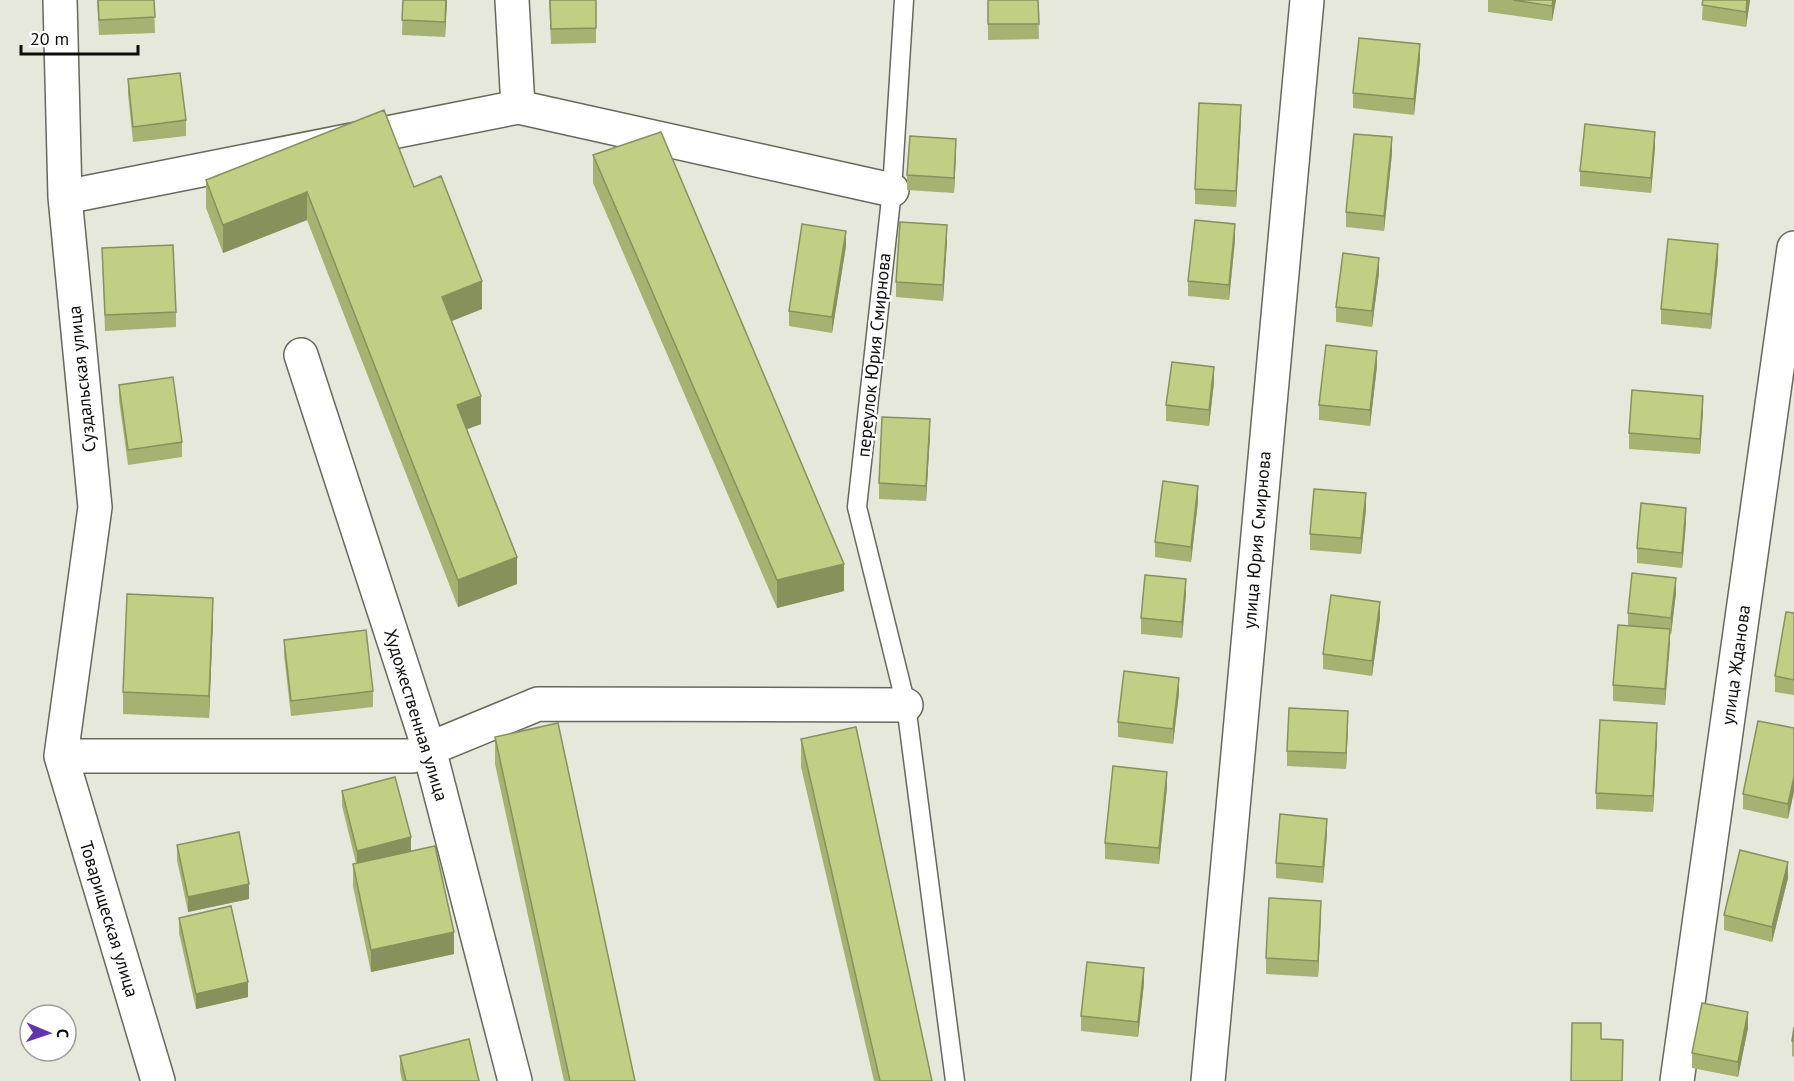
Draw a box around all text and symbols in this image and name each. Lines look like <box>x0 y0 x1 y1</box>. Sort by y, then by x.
scale bar <box>21 18 138 56</box>
text: 20 m <box>30 27 69 50</box>
street label: переулок Юрия Смирнова <box>851 252 896 458</box>
street label: Суздальская улица <box>62 305 101 453</box>
street label: улица Юрия Смирнова <box>1237 450 1276 630</box>
street label: улица Жданова <box>1716 603 1755 726</box>
street label: Художественная улица <box>379 626 454 804</box>
street label: Товарищеская улица <box>75 838 144 1000</box>
north arrow <box>18 1003 78 1063</box>
text: С <box>53 1029 73 1038</box>

